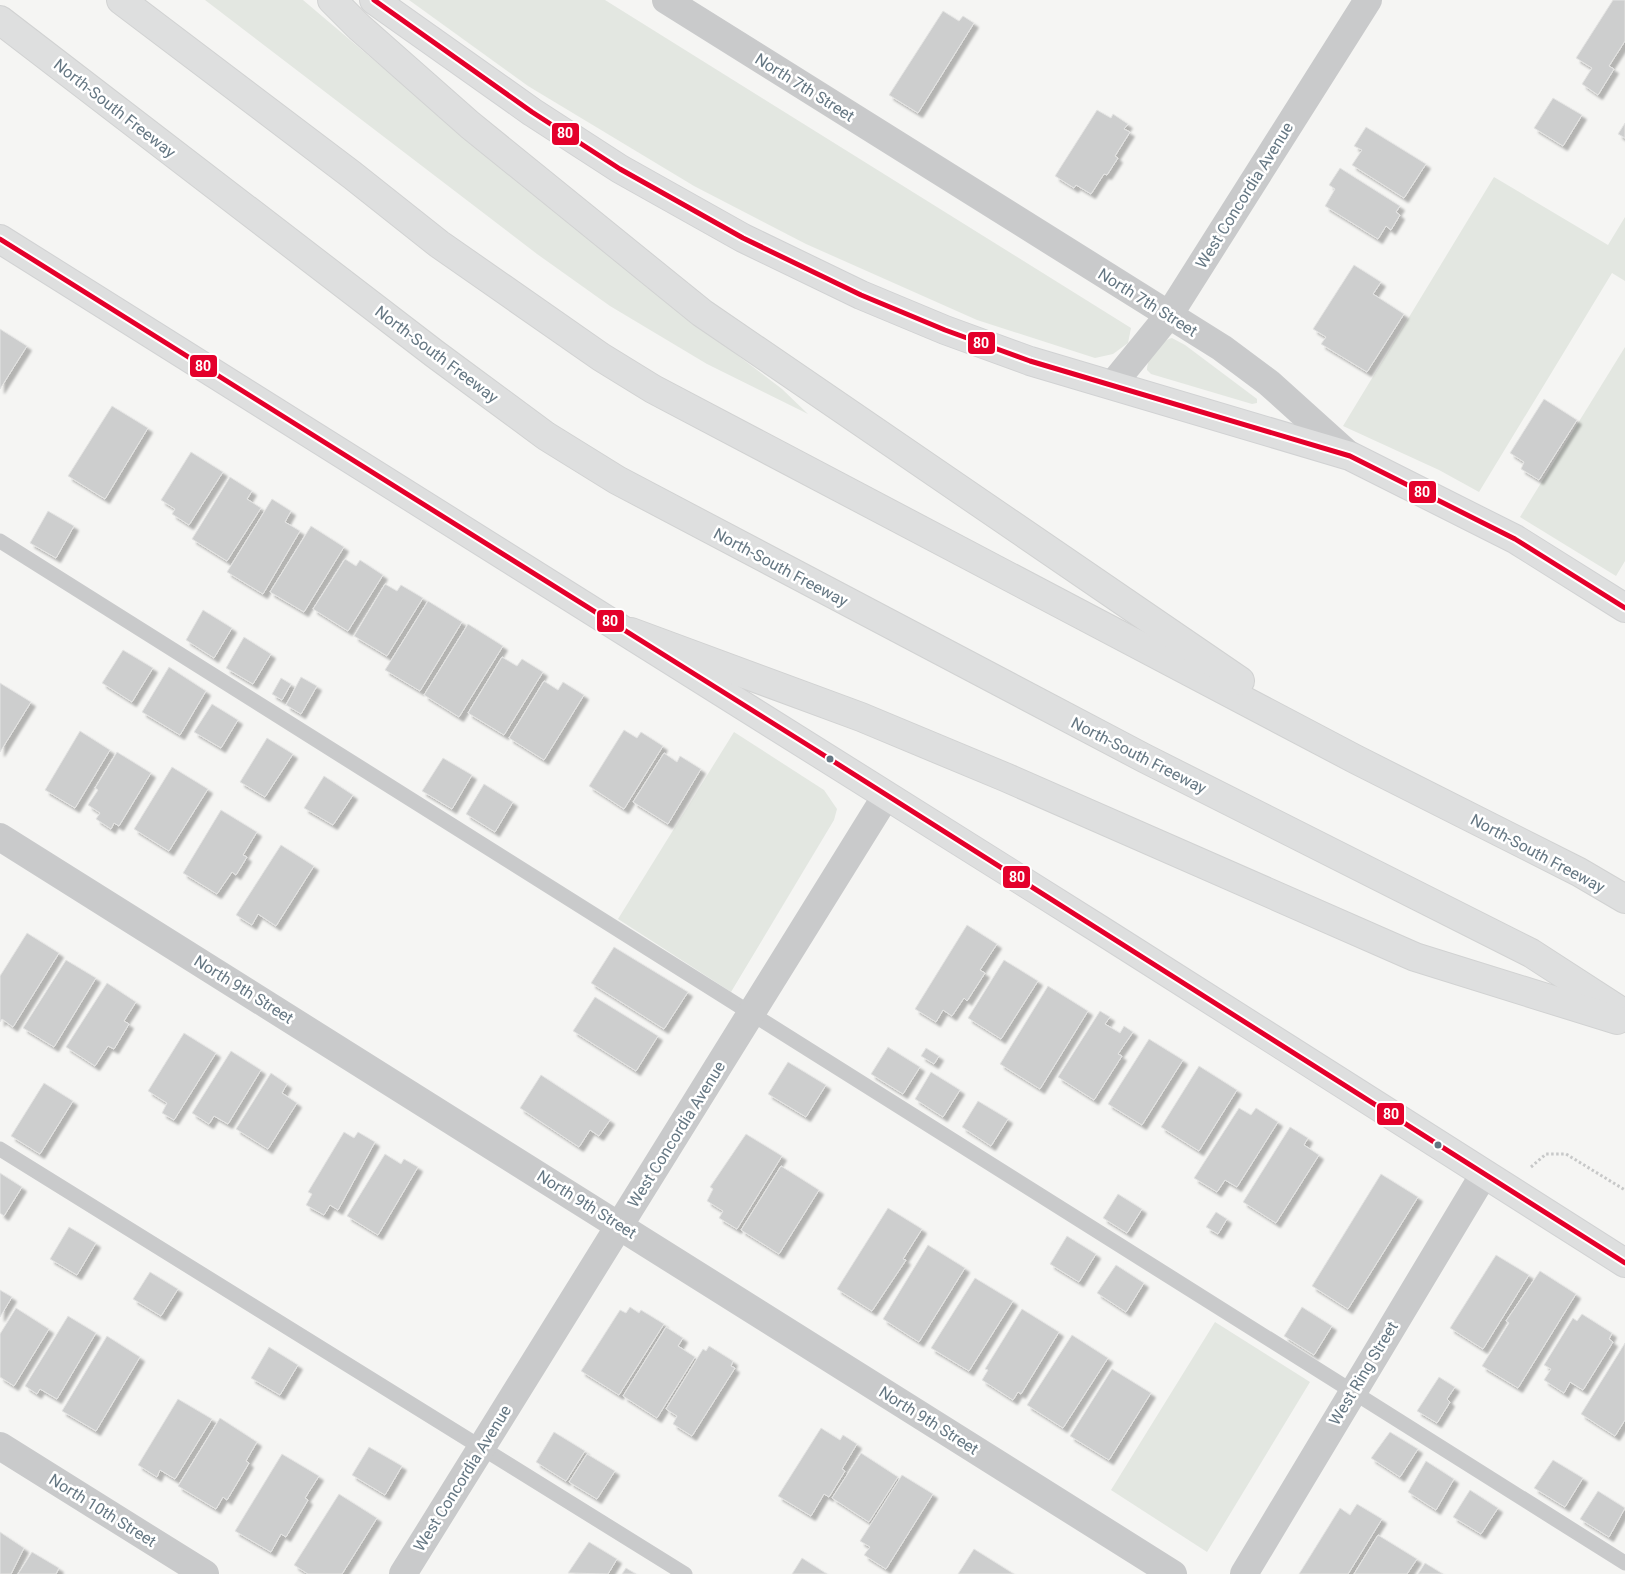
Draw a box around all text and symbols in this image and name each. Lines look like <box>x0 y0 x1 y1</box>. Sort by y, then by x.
street label: North 7th Street <box>752 49 858 126</box>
street label: North-South Freeway <box>50 55 180 162</box>
street label: West Concordia Avenue <box>1192 119 1297 272</box>
line badge: 80 <box>551 122 580 146</box>
text: 80 <box>557 125 573 141</box>
street label: North 7th Street <box>1095 264 1201 341</box>
street label: North-South Freeway <box>371 302 502 407</box>
line badge: 80 <box>967 331 996 355</box>
text: 80 <box>973 335 989 351</box>
line badge: 80 <box>189 354 218 378</box>
text: 80 <box>195 358 211 374</box>
line badge: 80 <box>1408 480 1437 504</box>
text: 80 <box>1414 484 1430 500</box>
street label: North-South Freeway <box>710 524 852 611</box>
line badge: 80 <box>596 609 625 633</box>
text: 80 <box>602 613 618 629</box>
street label: North-South Freeway <box>1068 713 1210 798</box>
unlabelled marker <box>825 754 835 764</box>
street label: North-South Freeway <box>1467 810 1609 897</box>
line badge: 80 <box>1002 865 1031 889</box>
text: 80 <box>1009 869 1025 885</box>
street label: North 9th Street <box>191 951 297 1028</box>
street label: West Concordia Avenue <box>624 1058 729 1211</box>
line badge: 80 <box>1376 1102 1405 1126</box>
text: 80 <box>1383 1106 1399 1122</box>
unlabelled marker <box>1433 1140 1443 1150</box>
street label: North 9th Street <box>534 1166 640 1243</box>
street label: West Ring Street <box>1325 1318 1402 1429</box>
street label: North 9th Street <box>876 1382 982 1459</box>
street label: West Concordia Avenue <box>410 1402 515 1555</box>
street label: North 10th Street <box>46 1470 160 1551</box>

